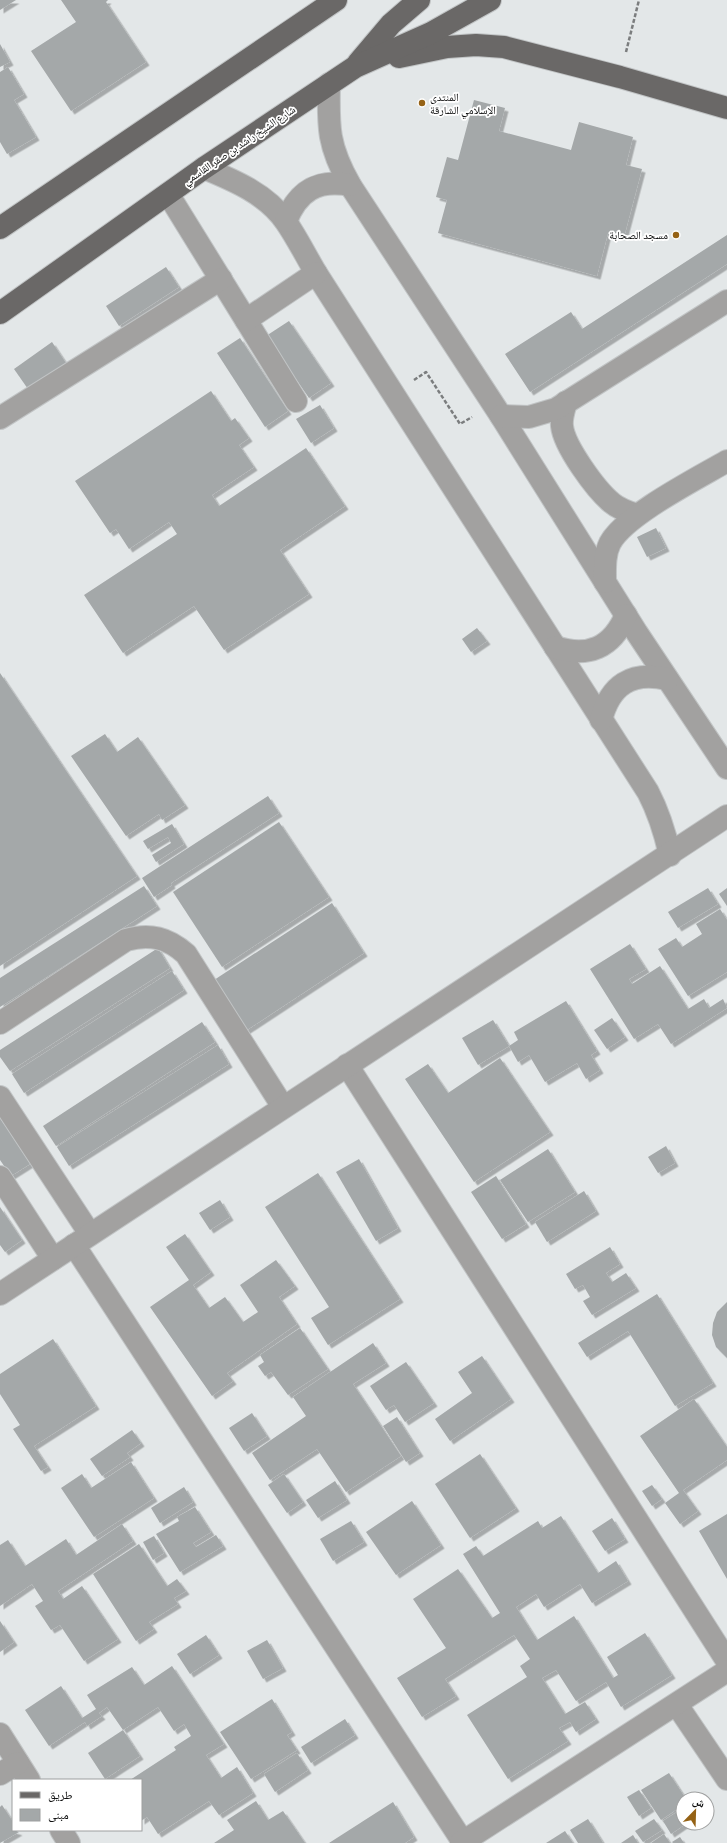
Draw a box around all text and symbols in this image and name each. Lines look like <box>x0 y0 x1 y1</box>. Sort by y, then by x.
place label: المنتدى الإسلامي الشارقة <box>430 91 496 119</box>
marker: المنتدى الإسلامي الشارقة <box>417 98 427 108</box>
street label: شارع الشيخ راشد بن صقر القاسمي <box>181 103 299 189</box>
place label: مسجد الصحابة <box>609 229 668 242</box>
marker: مسجد الصحابة <box>671 230 681 240</box>
legend <box>12 1779 142 1831</box>
text: طريق <box>48 1788 73 1802</box>
north arrow <box>675 1791 715 1831</box>
text: ش <box>690 1794 707 1812</box>
text: مبنى <box>48 1808 69 1822</box>

